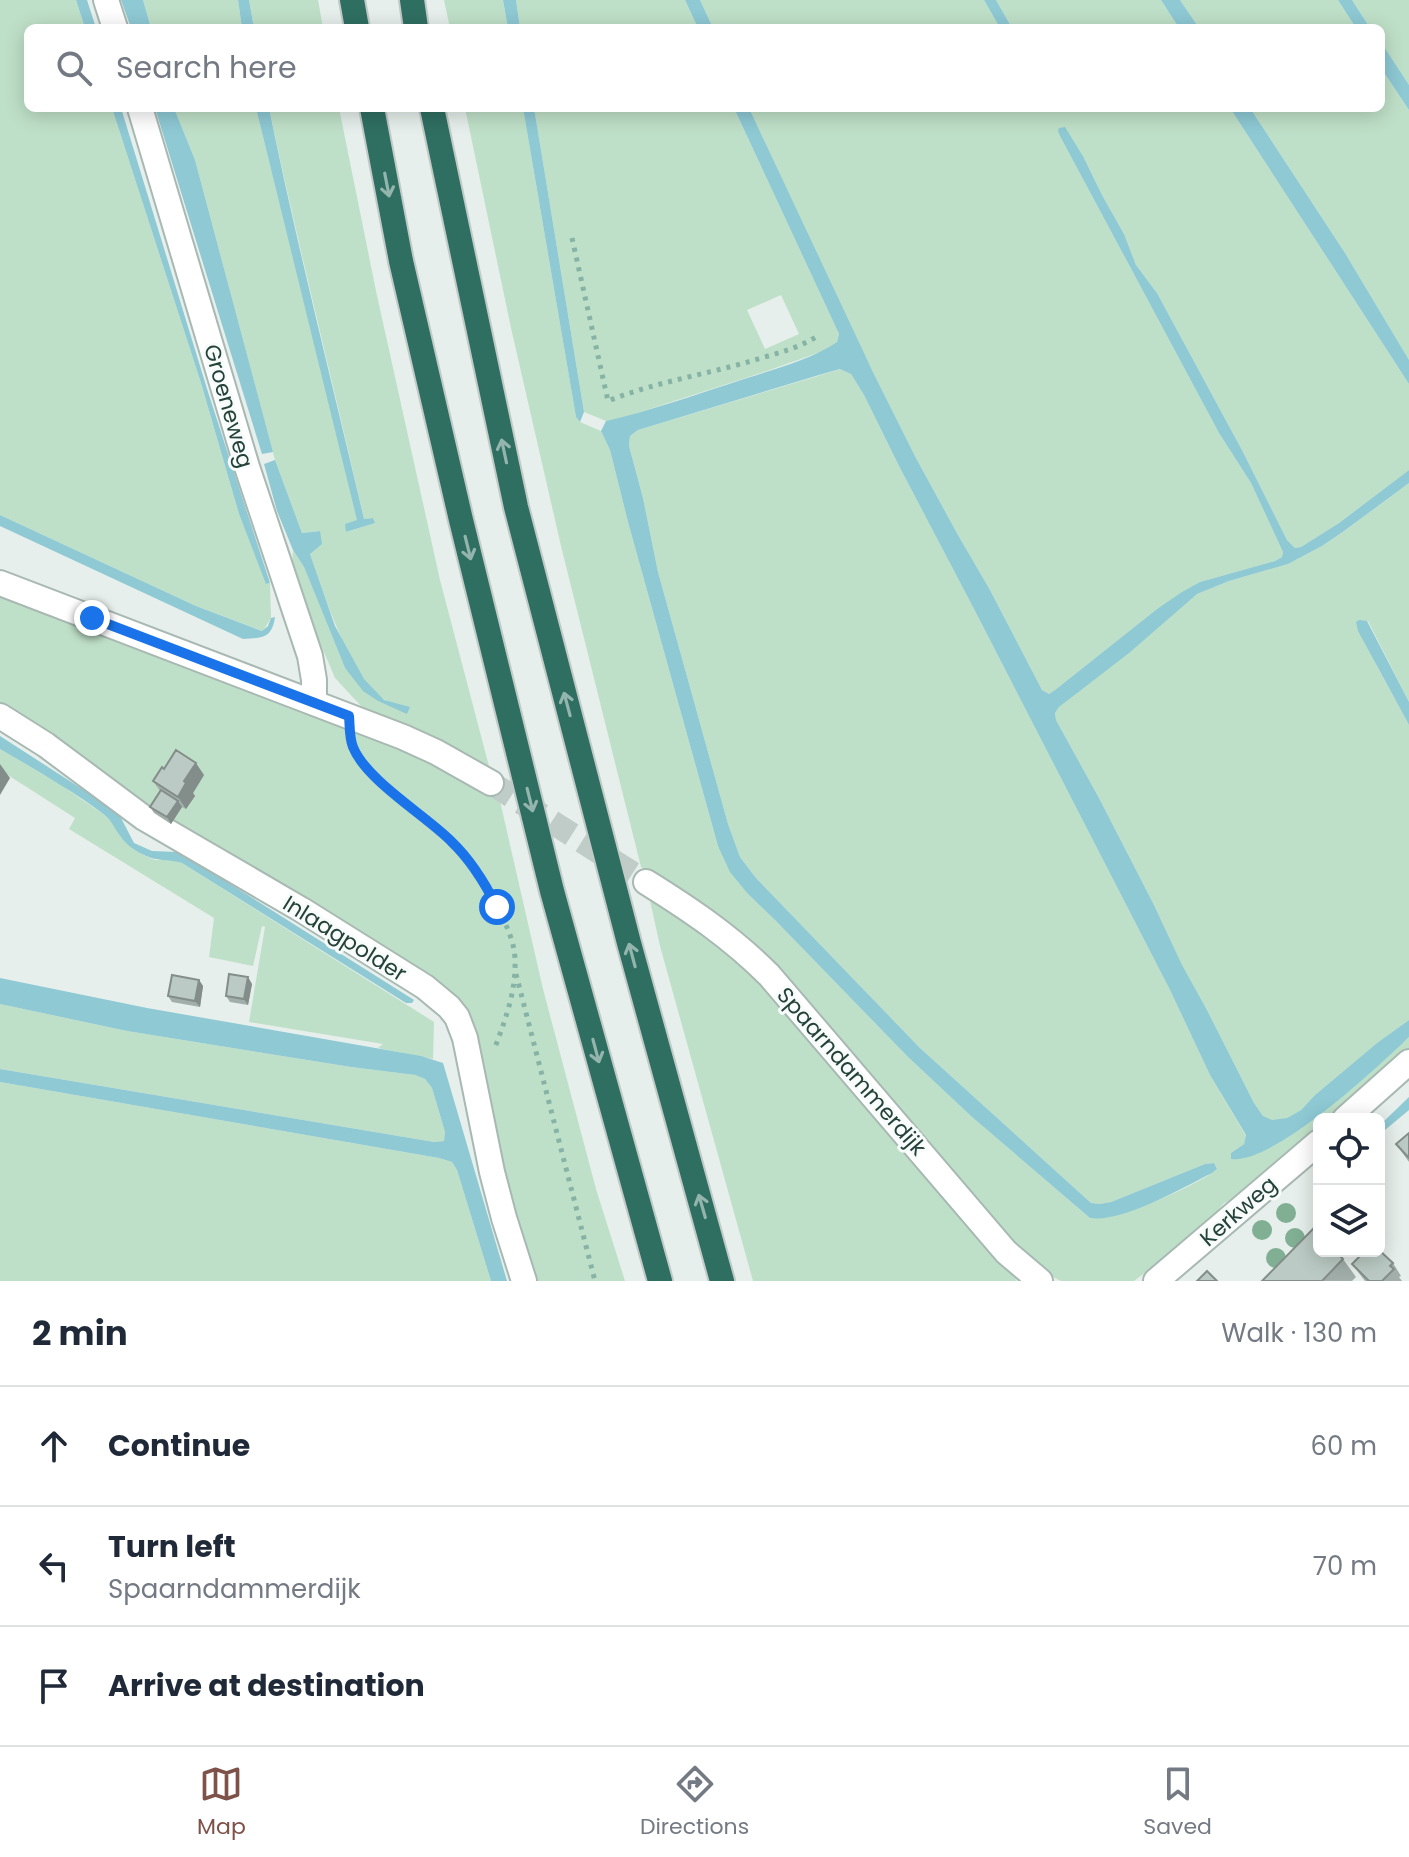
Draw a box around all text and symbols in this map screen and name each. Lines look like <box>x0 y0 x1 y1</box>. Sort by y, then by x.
search box <box>24 24 1385 112</box>
icon: search <box>52 46 96 90</box>
text: Search here <box>116 46 297 89</box>
one-way arrow <box>380 171 395 197</box>
street label: Groeneweg <box>196 341 261 472</box>
one-way arrow <box>496 439 511 465</box>
one-way arrow <box>461 534 476 560</box>
route end <box>74 600 110 636</box>
one-way arrow <box>558 691 573 717</box>
one-way arrow <box>524 787 539 812</box>
street label: Inlaagpolder <box>277 888 413 989</box>
route start <box>479 889 515 925</box>
one-way arrow <box>624 943 639 969</box>
street label: Spaarndammerdijk <box>770 980 934 1163</box>
one-way arrow <box>590 1038 605 1064</box>
map controls <box>1313 1113 1385 1257</box>
button: locate <box>1313 1113 1385 1185</box>
street label: Kerkweg <box>1193 1169 1284 1254</box>
button: layers <box>1313 1185 1385 1257</box>
one-way arrow <box>693 1193 708 1219</box>
text: 2 min <box>32 1309 128 1357</box>
text: Walk · 130 m <box>1221 1315 1377 1351</box>
icon: ahead <box>32 1424 76 1468</box>
text: Continue <box>108 1424 250 1467</box>
text: 60 m <box>1310 1428 1377 1464</box>
text: Turn left <box>108 1525 236 1568</box>
icon: left <box>32 1544 76 1588</box>
text: 70 m <box>1313 1548 1377 1584</box>
text: Spaarndammerdijk <box>108 1571 361 1607</box>
icon: arrive <box>32 1664 76 1708</box>
text: Arrive at destination <box>108 1664 425 1707</box>
tab: Map <box>197 1762 246 1843</box>
tab: Directions <box>640 1762 749 1843</box>
tab: Saved <box>1143 1762 1212 1843</box>

